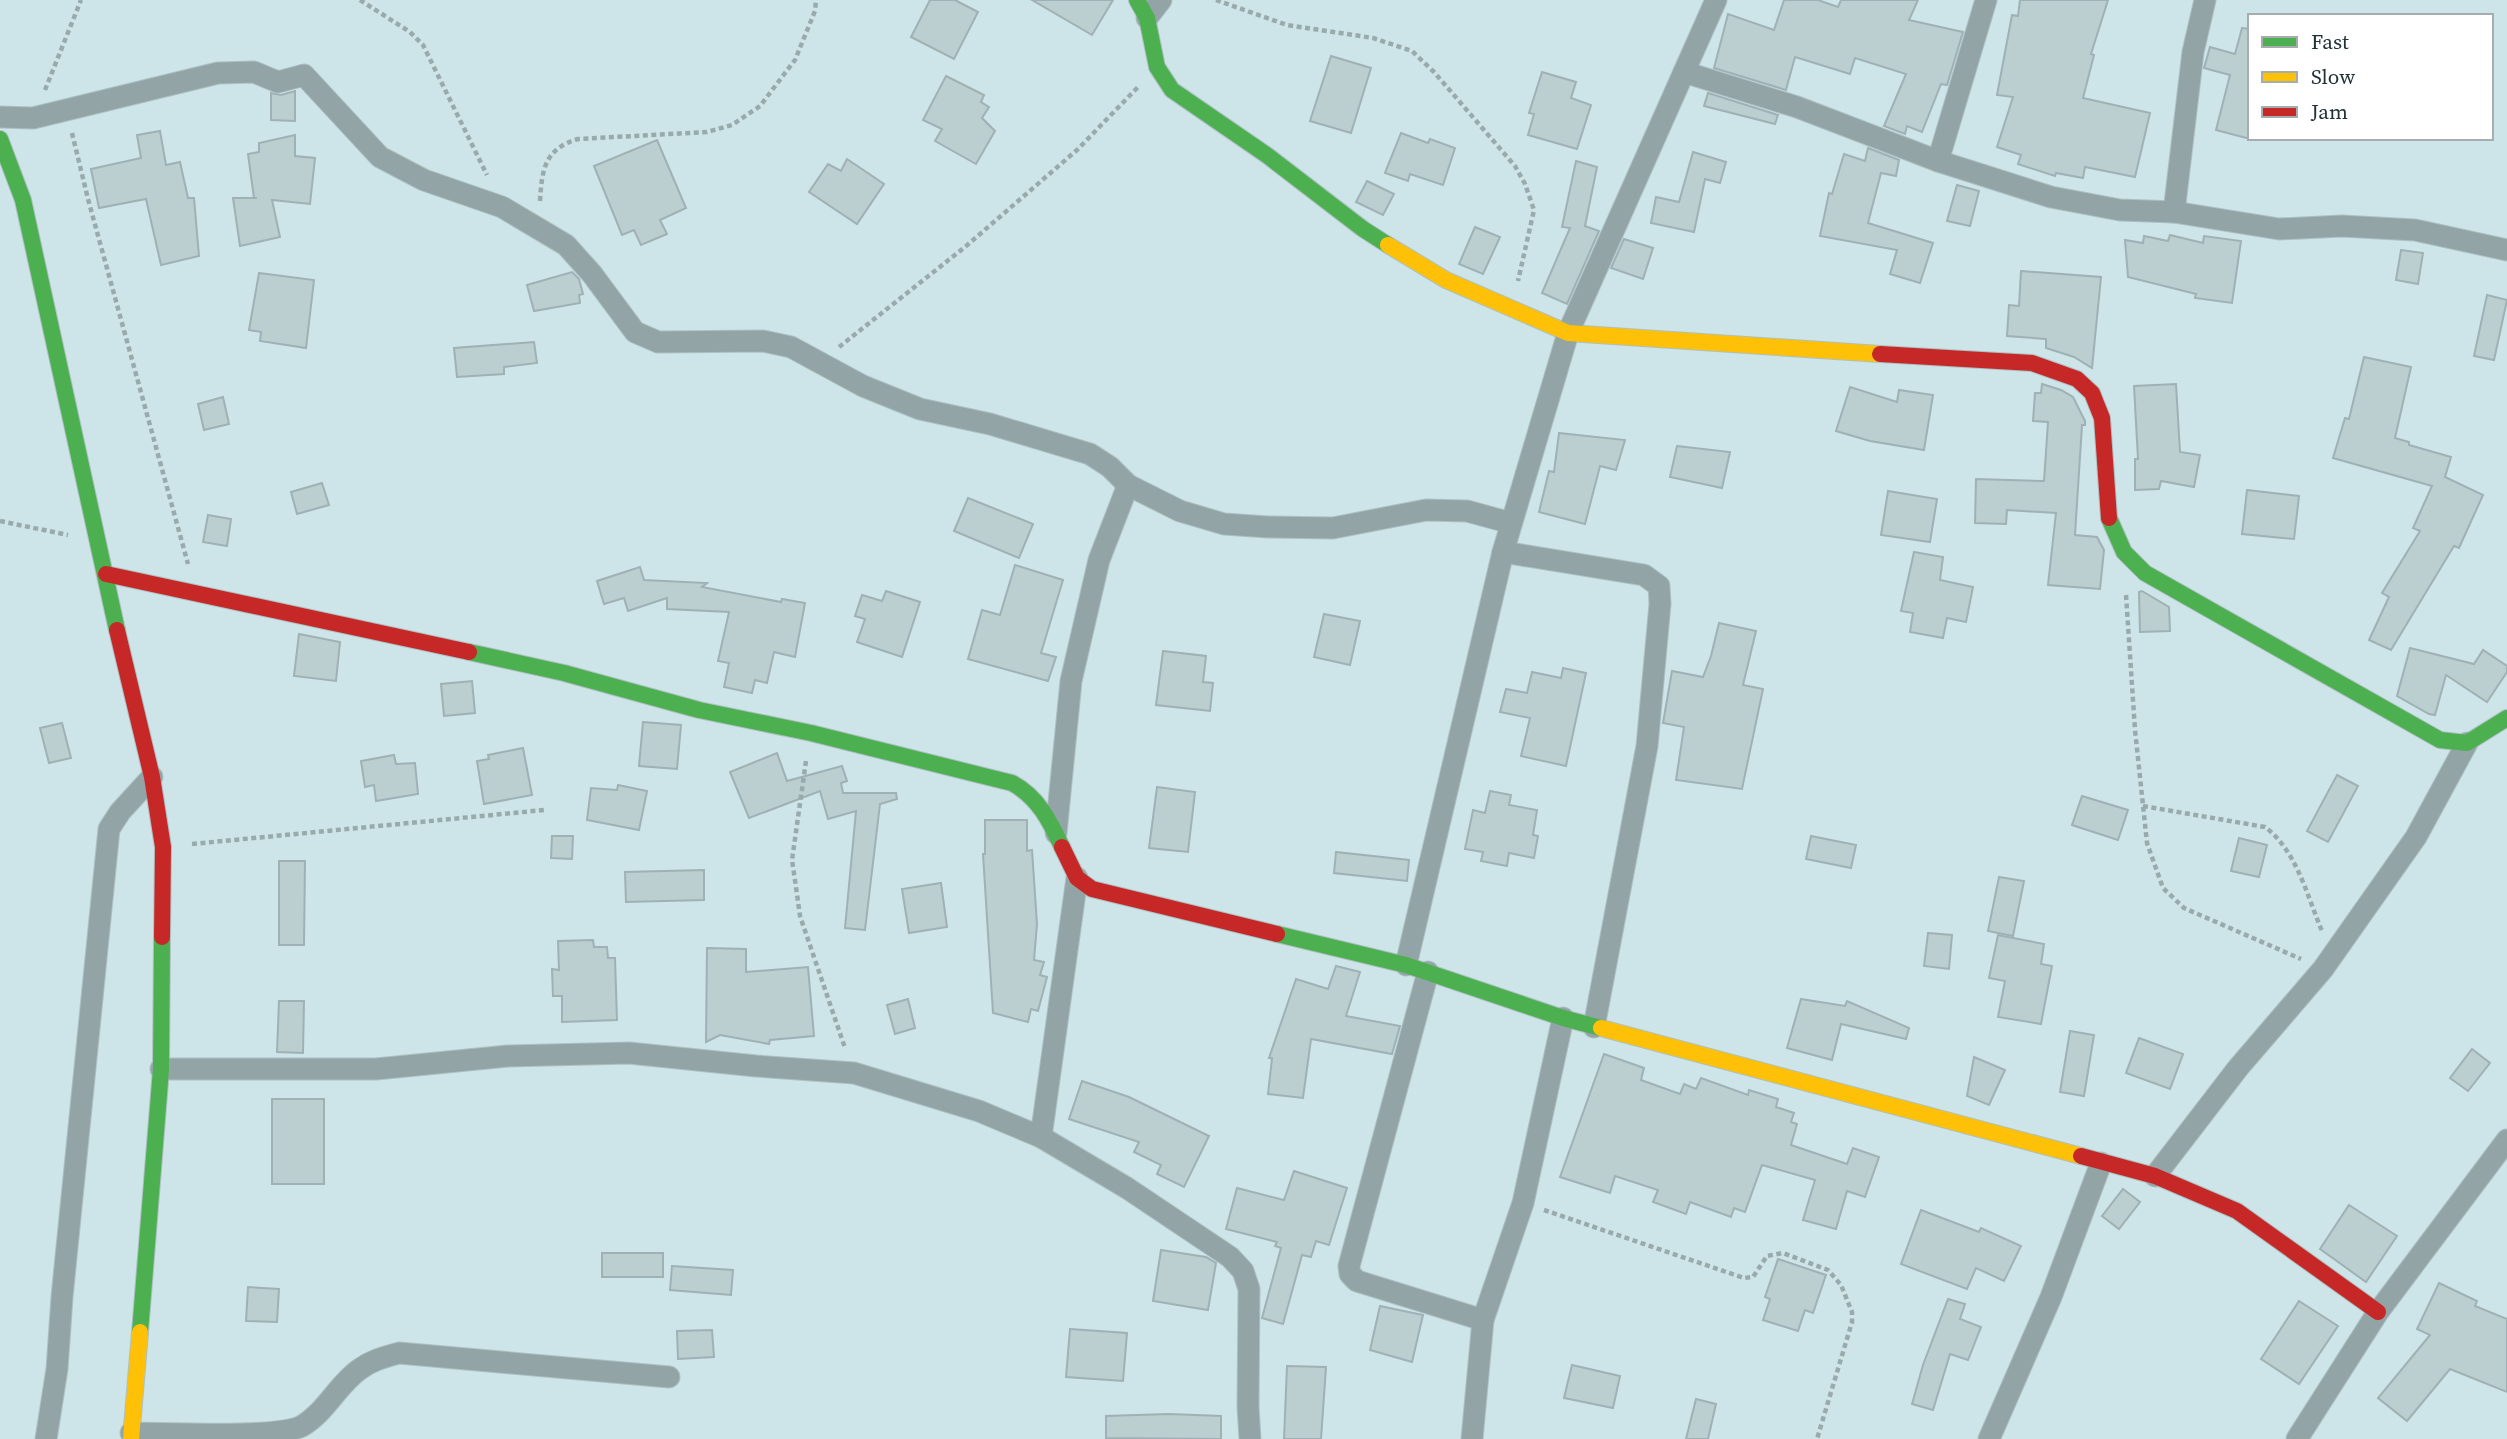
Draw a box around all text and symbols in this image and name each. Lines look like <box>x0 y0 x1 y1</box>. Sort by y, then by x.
legend <box>2248 14 2493 140</box>
text: Fast <box>2311 27 2349 56</box>
text: Slow <box>2311 62 2355 91</box>
text: Jam <box>2310 97 2348 126</box>

